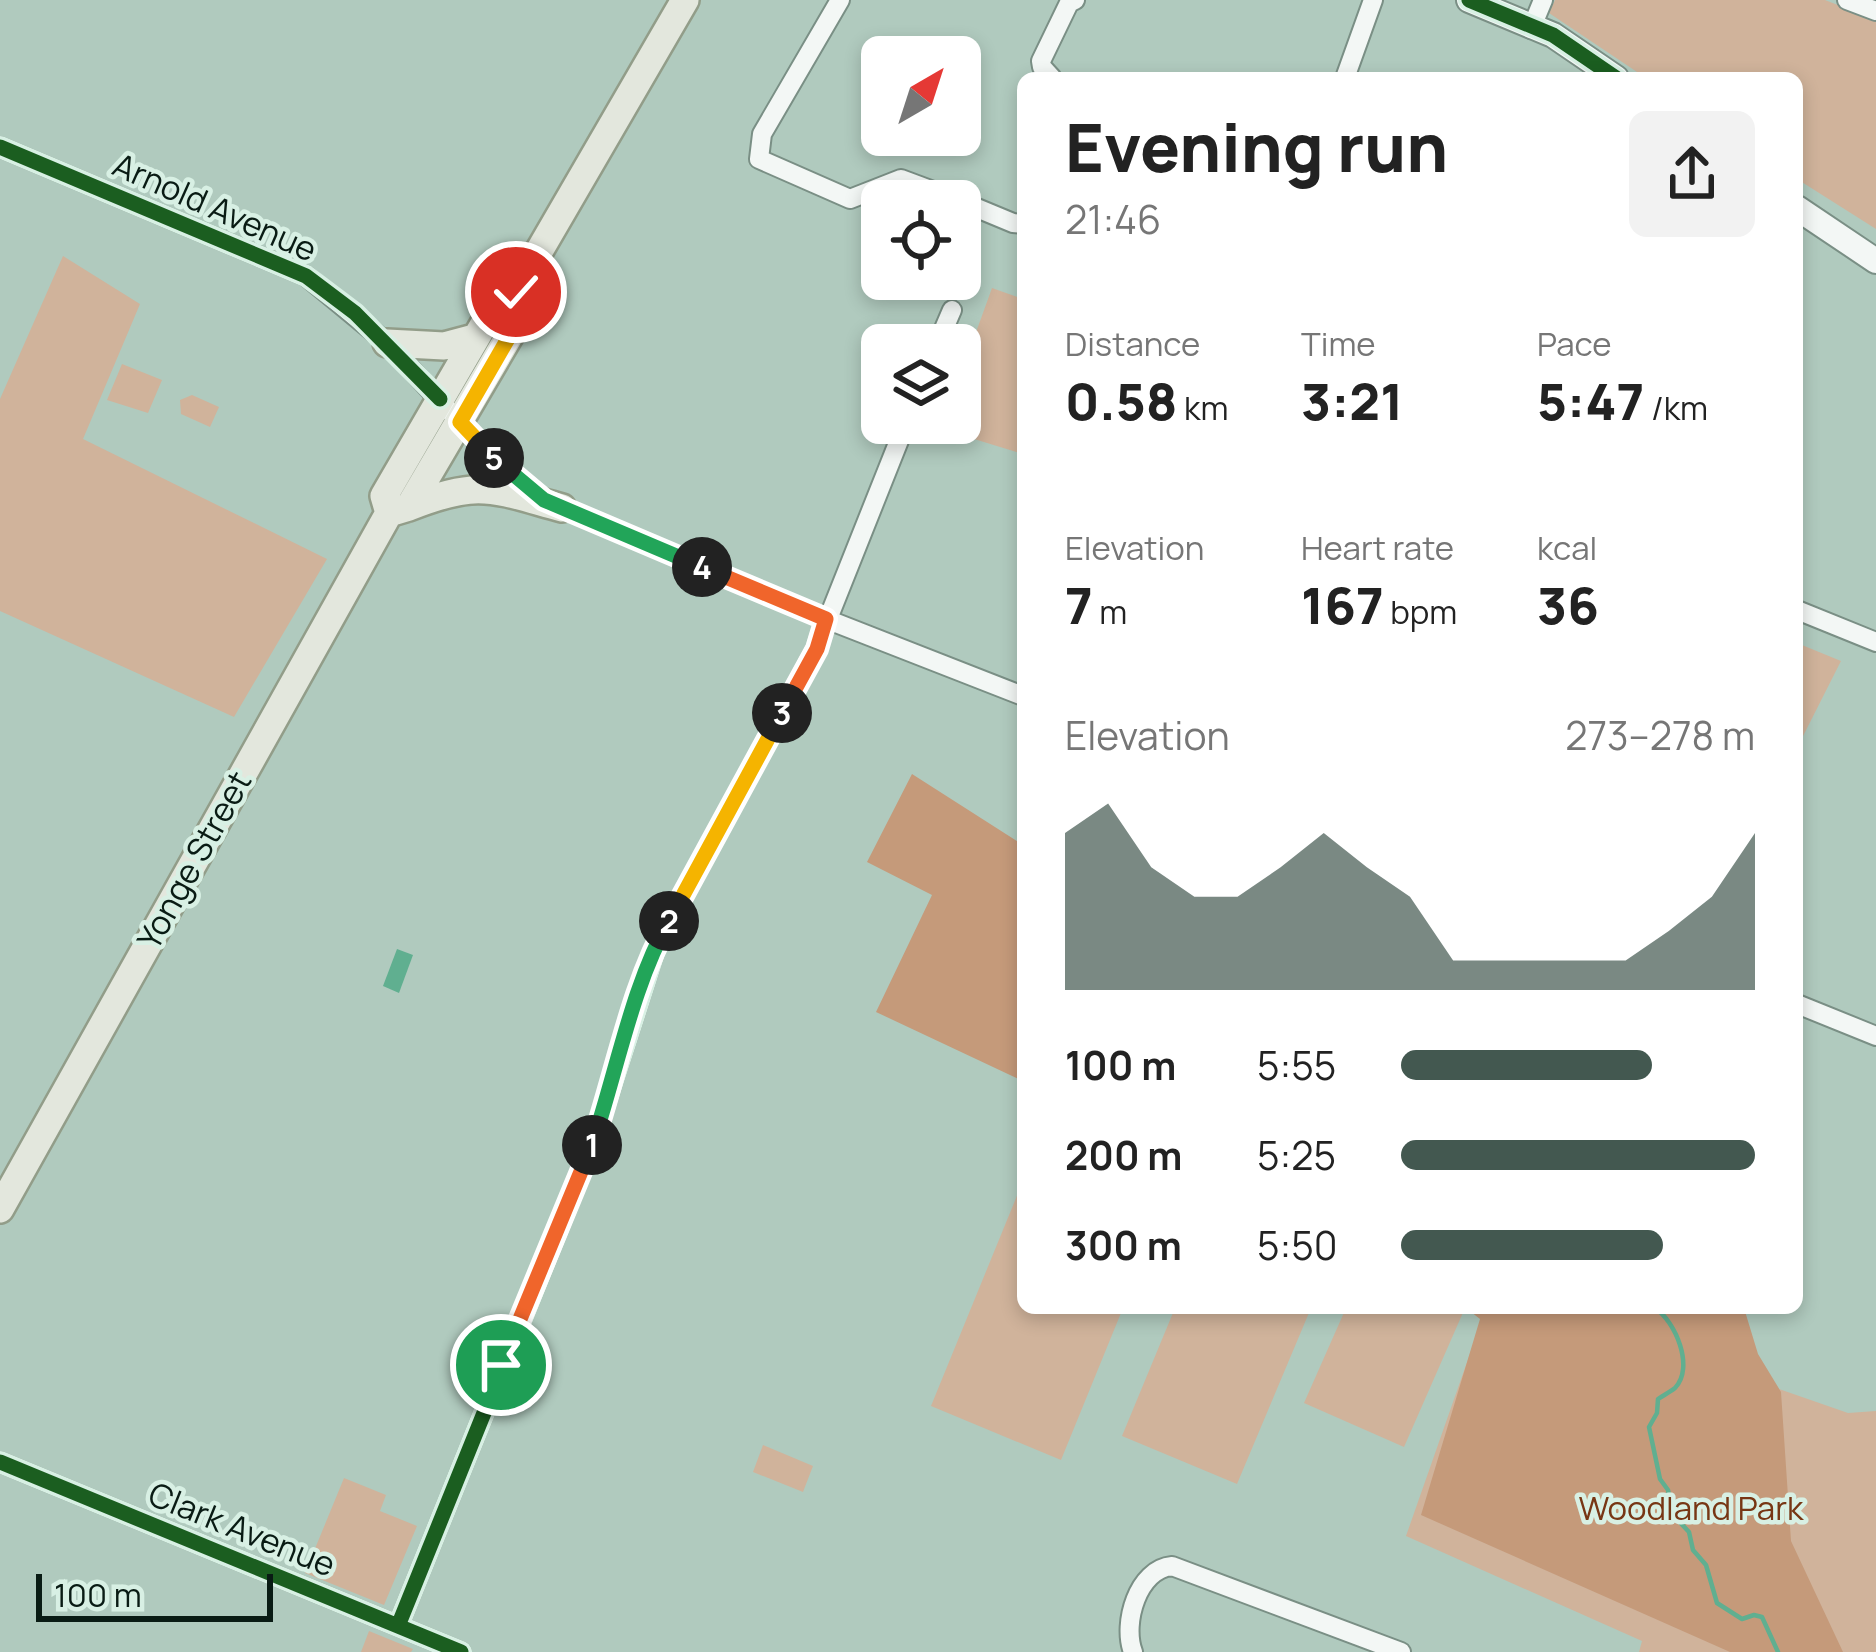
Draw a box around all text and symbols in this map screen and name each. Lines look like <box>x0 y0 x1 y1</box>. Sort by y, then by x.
north arrow <box>861 36 981 156</box>
map controls <box>861 36 981 444</box>
text: Evening run <box>1065 102 1448 192</box>
button: share <box>1629 111 1755 237</box>
street label: Arnold Avenue <box>106 142 324 272</box>
button: locate <box>861 180 981 300</box>
text: 21:46 <box>1065 192 1161 246</box>
pin <box>465 241 567 343</box>
icon: check <box>483 259 549 325</box>
text: Distance <box>1065 321 1200 366</box>
text: Time <box>1301 321 1376 366</box>
text: Pace <box>1537 321 1612 366</box>
button: layers <box>861 324 981 444</box>
text: 0.58 <box>1065 366 1178 435</box>
text: 3:21 <box>1301 366 1403 435</box>
text: 5:47 <box>1537 366 1644 435</box>
text: km <box>1178 385 1228 430</box>
text: /km <box>1644 385 1708 430</box>
pin: 5 <box>464 428 524 488</box>
text: 5 <box>484 435 504 480</box>
text: Elevation <box>1065 525 1204 570</box>
text: Heart rate <box>1301 525 1454 570</box>
text: kcal <box>1537 525 1597 570</box>
pin: 4 <box>672 537 732 597</box>
text: 4 <box>692 544 712 589</box>
text: 7 <box>1065 570 1093 639</box>
text: 167 <box>1301 570 1384 639</box>
text: 36 <box>1537 570 1599 639</box>
text: m <box>1093 589 1127 634</box>
text: bpm <box>1384 589 1457 634</box>
pin: 3 <box>752 683 812 743</box>
text: 3 <box>772 690 792 735</box>
text: Elevation <box>1065 708 1230 762</box>
text: 273–278 m <box>1565 708 1755 762</box>
street label: Yonge Street <box>126 763 261 957</box>
pin: 2 <box>639 891 699 951</box>
text: 2 <box>659 898 679 943</box>
text: 100 m <box>1065 1038 1176 1092</box>
text: 5:55 <box>1257 1038 1336 1092</box>
pin: 1 <box>562 1115 622 1175</box>
text: 1 <box>585 1122 599 1167</box>
text: 200 m <box>1065 1128 1182 1182</box>
text: 5:25 <box>1257 1128 1336 1182</box>
text: 300 m <box>1065 1218 1182 1272</box>
text: 5:50 <box>1257 1218 1338 1272</box>
pin <box>450 1314 552 1416</box>
icon: arrive <box>468 1332 534 1398</box>
street label: Clark Avenue <box>142 1471 342 1586</box>
park label: Woodland Park <box>1579 1485 1805 1530</box>
scale bar <box>36 1568 273 1621</box>
text: 100 m <box>54 1572 142 1617</box>

